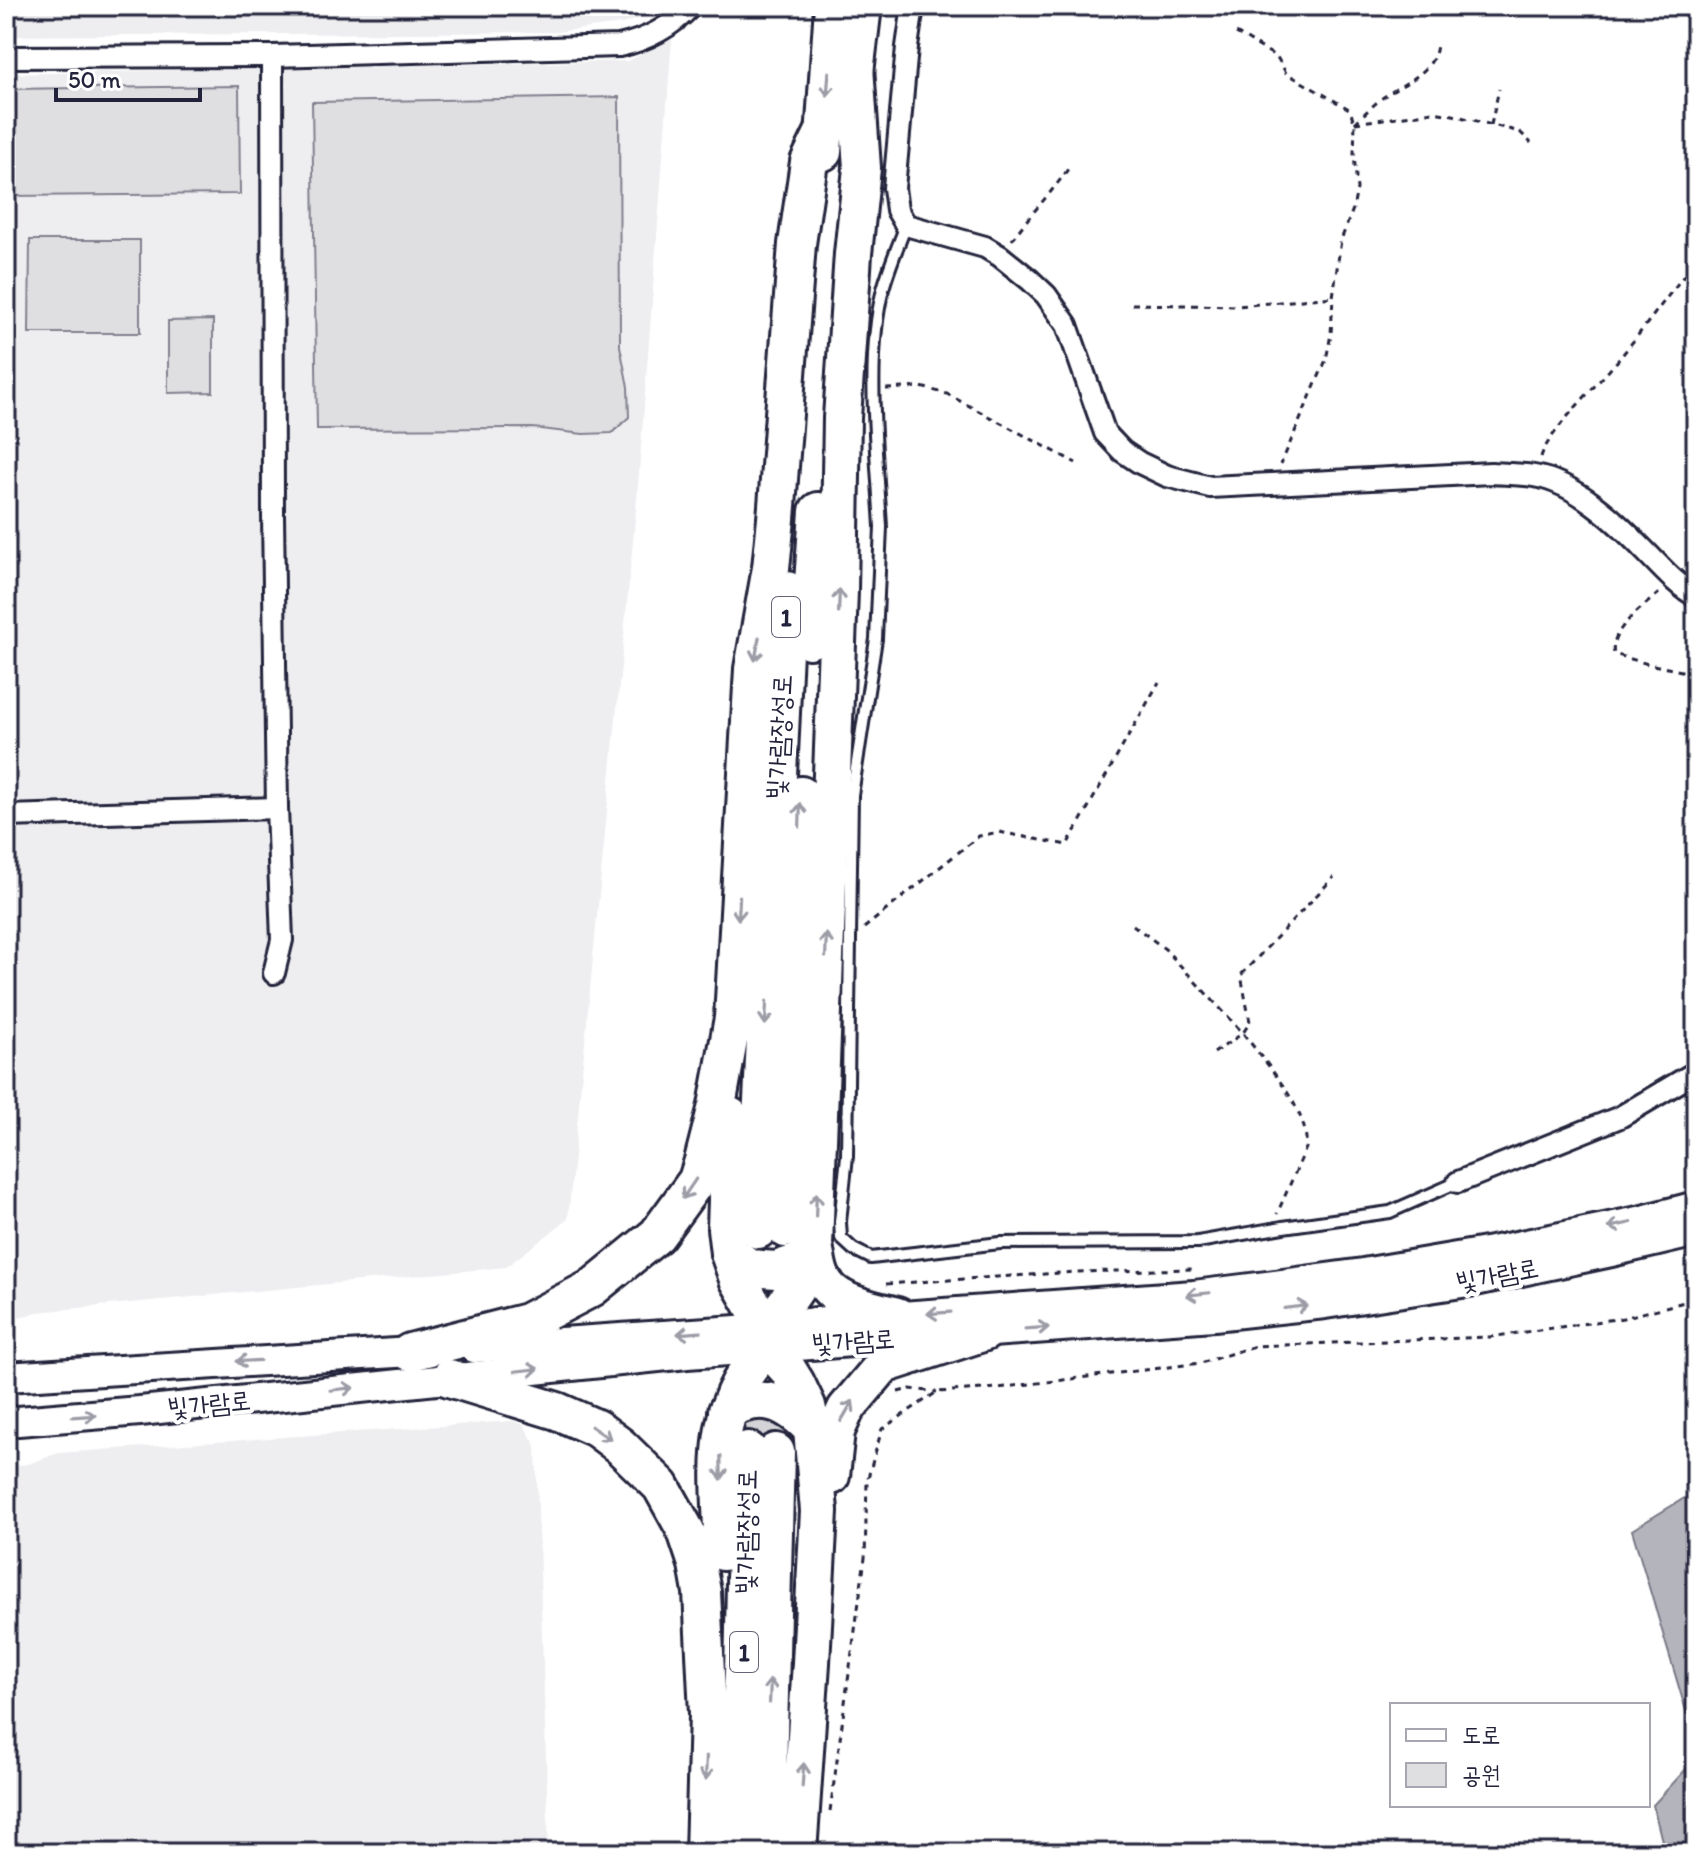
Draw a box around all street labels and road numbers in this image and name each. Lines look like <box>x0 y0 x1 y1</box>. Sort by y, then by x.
road number: 1 <box>772 597 800 637</box>
street label: 빛가람장성로 <box>760 673 798 801</box>
street label: 빛가람로 <box>1453 1251 1541 1299</box>
street label: 빛가람로 <box>810 1322 896 1360</box>
street label: 빛가람로 <box>166 1384 252 1424</box>
street label: 빛가람장성로 <box>729 1469 763 1595</box>
road number: 1 <box>730 1632 758 1672</box>

